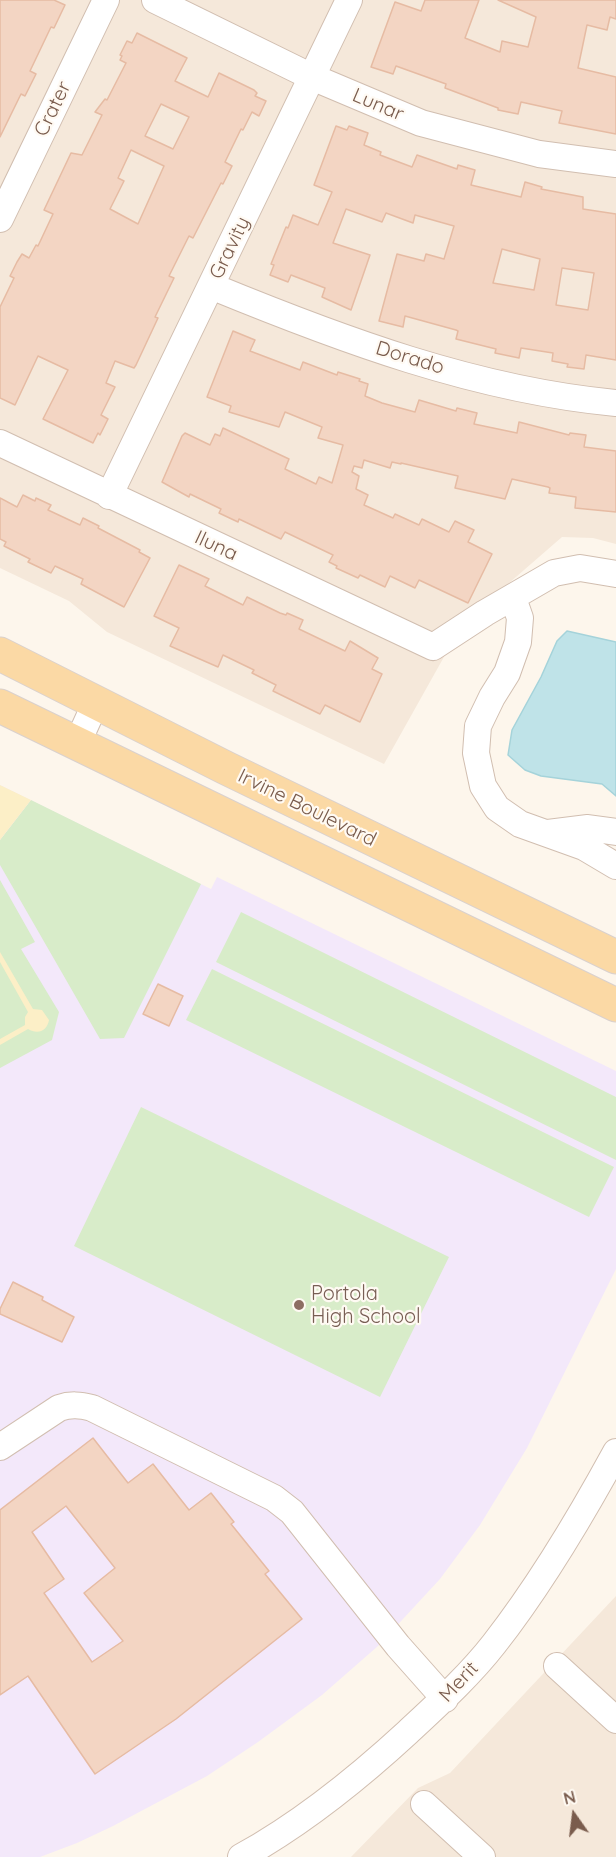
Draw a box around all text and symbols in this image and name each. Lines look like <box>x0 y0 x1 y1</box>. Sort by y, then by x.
street label: Crater <box>29 78 77 140</box>
street label: Lunar <box>349 84 407 126</box>
street label: Gravity <box>205 213 255 283</box>
street label: Dorado <box>373 336 447 380</box>
street label: Iluna <box>191 526 241 566</box>
street label: Irvine Boulevard <box>234 764 380 852</box>
place label: Portola High School <box>311 1282 421 1329</box>
marker: Portola High School <box>292 1298 306 1312</box>
street label: Merit <box>434 1657 484 1707</box>
north arrow <box>544 1785 604 1845</box>
text: N <box>562 1786 578 1809</box>

